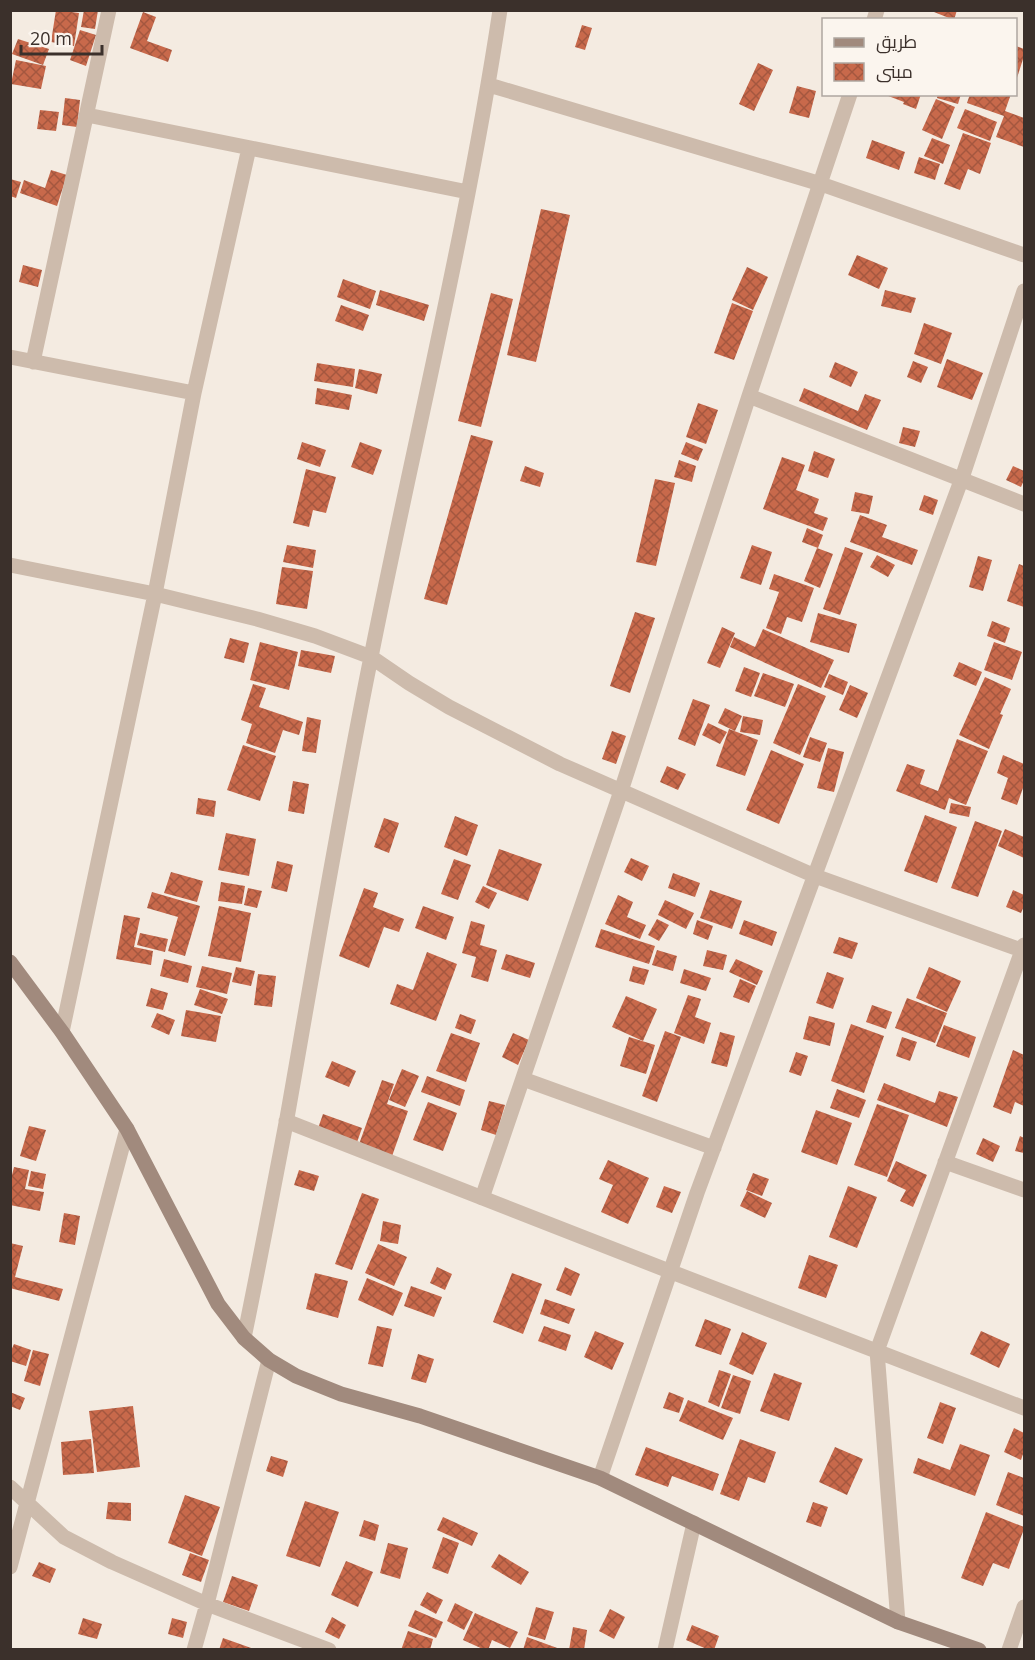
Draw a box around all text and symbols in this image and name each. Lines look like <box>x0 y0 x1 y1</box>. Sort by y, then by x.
scale bar <box>21 18 102 56</box>
legend <box>822 18 1017 96</box>
text: 20 m <box>30 26 72 50</box>
text: طريق <box>876 29 917 54</box>
text: مبنى <box>876 59 913 83</box>

